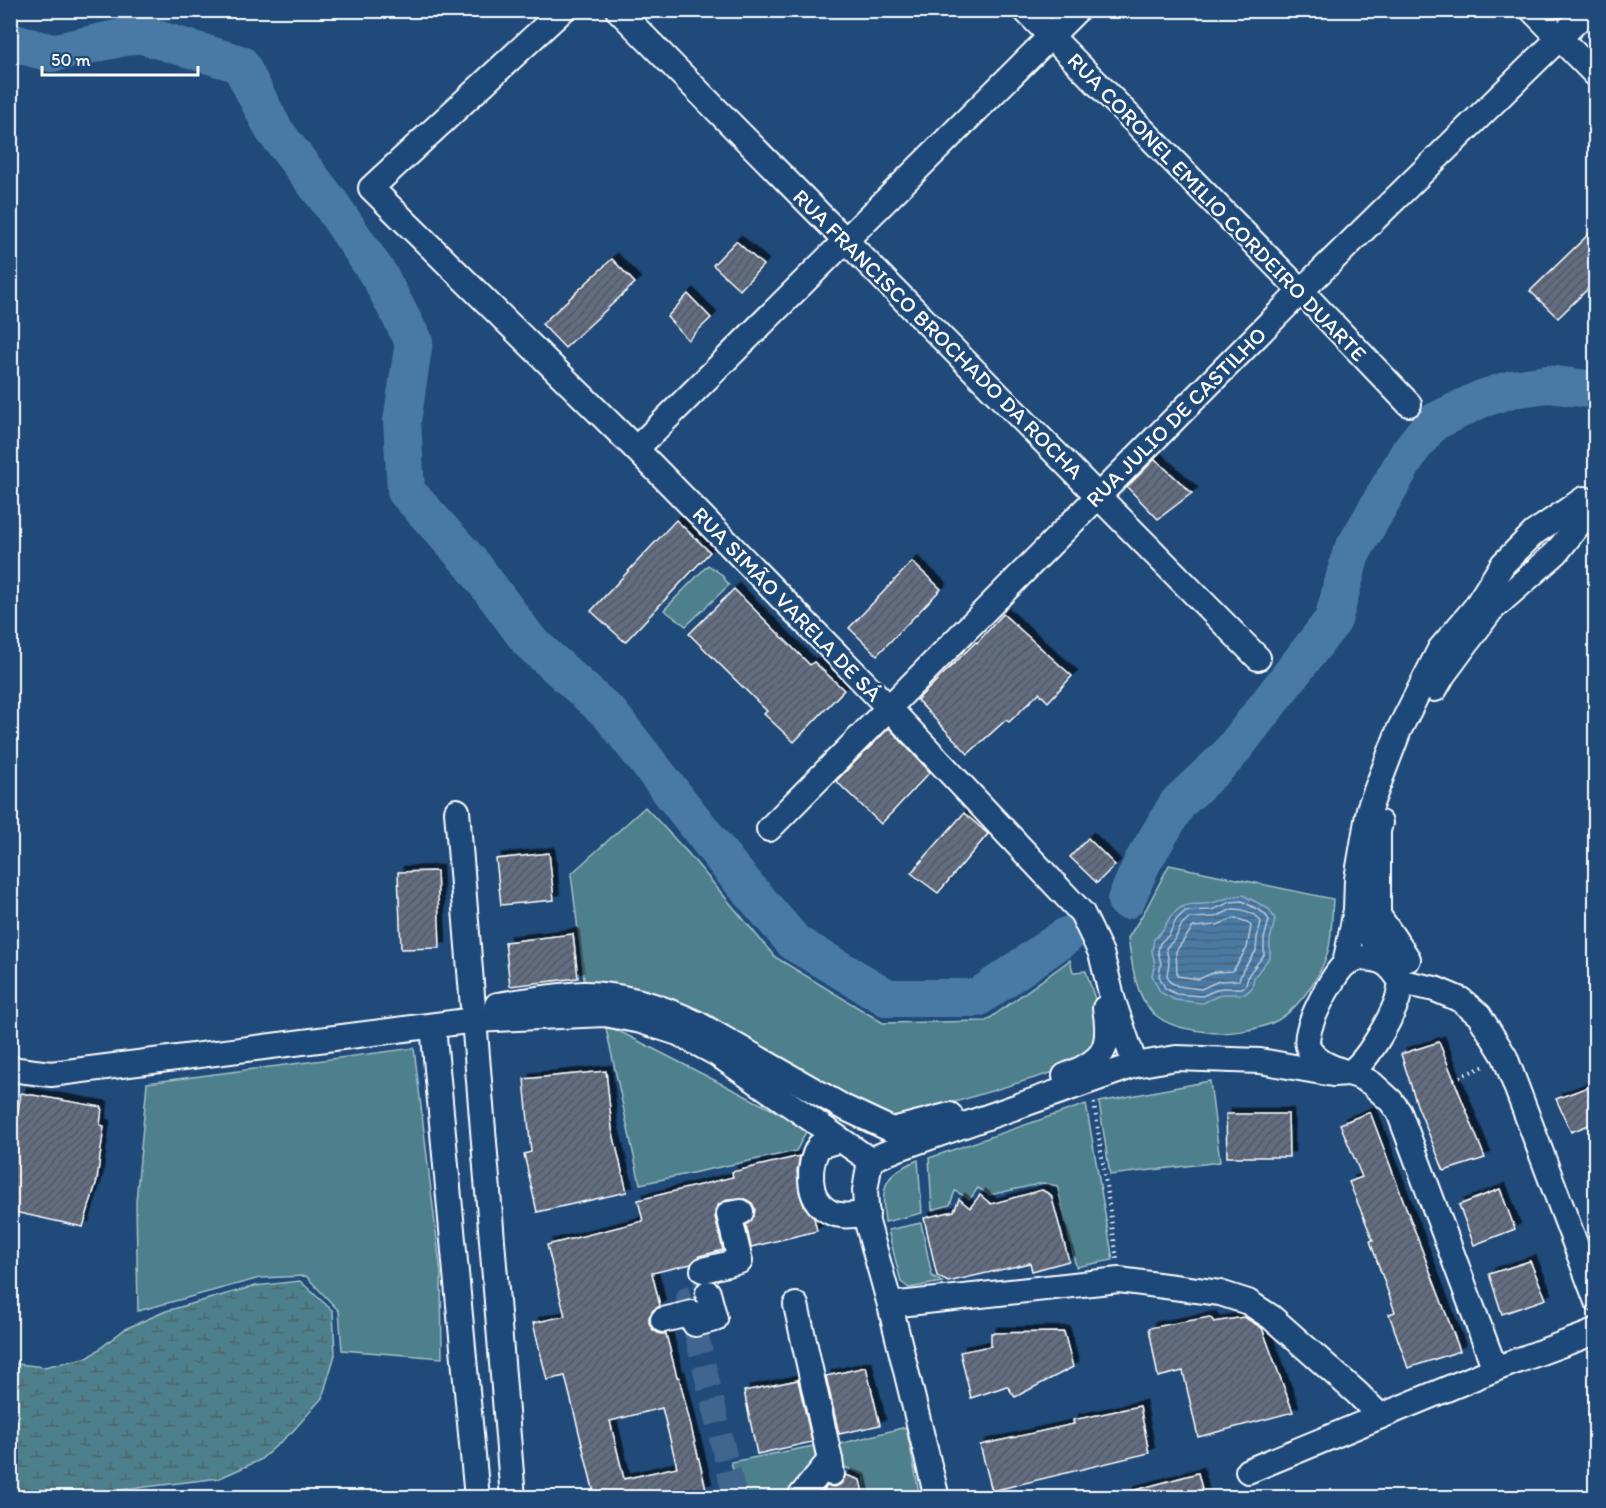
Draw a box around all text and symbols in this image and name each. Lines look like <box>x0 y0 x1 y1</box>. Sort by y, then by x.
scale bar <box>42 39 198 77</box>
street label: RUA CORONEL EMILIO CORDEIRO DUARTE <box>1062 47 1372 367</box>
text: 50 m <box>51 49 91 71</box>
street label: RUA FRANCISCO BROCHADO DA ROCHA <box>787 183 1089 485</box>
street label: RUA JULIO DE CASTILHO <box>1080 321 1272 513</box>
street label: RUA SIMÃO VARELA DE SÁ <box>687 501 887 707</box>

